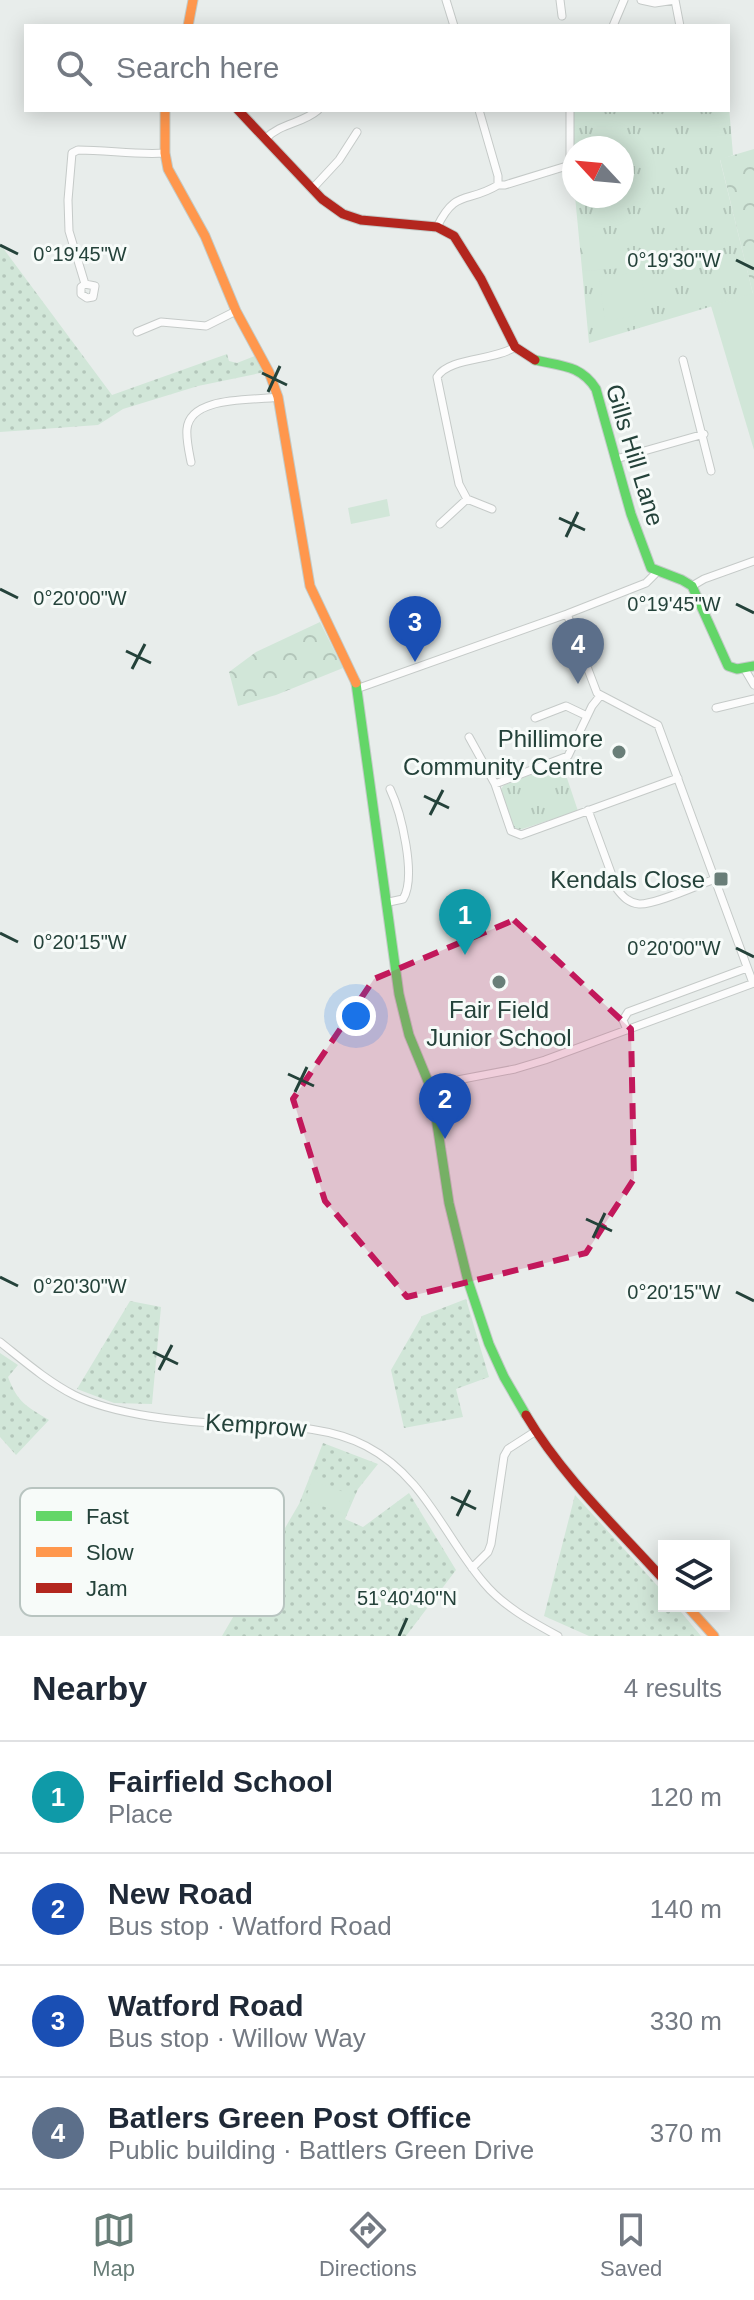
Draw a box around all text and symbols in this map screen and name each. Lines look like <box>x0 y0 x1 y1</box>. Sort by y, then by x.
search box <box>24 24 730 112</box>
icon: search <box>52 46 96 90</box>
text: Search here <box>116 51 279 84</box>
north arrow <box>562 136 634 208</box>
text: 0°19'45"W <box>33 243 127 265</box>
text: 0°19'30"W <box>627 249 721 271</box>
street label: Gills Hill Lane <box>601 381 669 529</box>
text: 0°20'00"W <box>33 587 127 609</box>
text: 0°19'45"W <box>627 593 721 615</box>
pin: 3 <box>389 596 441 662</box>
pin: 4 <box>552 618 604 684</box>
place label: Phillimore Community Centre <box>403 725 603 780</box>
marker: Phillimore Community Centre <box>610 743 628 761</box>
place label: Kendals Close <box>550 866 705 893</box>
marker: Kendals Close <box>712 870 730 888</box>
pin: 1 <box>439 889 491 955</box>
text: 0°20'15"W <box>33 931 127 953</box>
text: 0°20'00"W <box>627 937 721 959</box>
marker: Fair Field Junior School <box>490 973 508 991</box>
your location <box>336 996 376 1036</box>
place label: Fair Field Junior School <box>426 996 572 1051</box>
pin: 2 <box>419 1073 471 1139</box>
text: 0°20'30"W <box>33 1275 127 1297</box>
text: 0°20'15"W <box>627 1281 721 1303</box>
street label: Kemprow <box>204 1408 308 1442</box>
legend <box>20 1488 284 1616</box>
text: Fast <box>86 1504 129 1529</box>
text: Slow <box>86 1540 134 1565</box>
map controls <box>658 1540 730 1612</box>
button: layers <box>658 1540 730 1612</box>
text: Jam <box>86 1576 128 1601</box>
text: 51°40'40"N <box>357 1587 457 1609</box>
text: Nearby <box>32 1669 147 1707</box>
text: 4 results <box>624 1673 722 1703</box>
text: Fairfield School <box>108 1765 333 1798</box>
text: 1 <box>51 1782 65 1812</box>
text: 120 m <box>650 1782 722 1812</box>
text: Place <box>108 1799 173 1829</box>
text: New Road <box>108 1877 253 1910</box>
text: 2 <box>51 1894 65 1924</box>
text: 140 m <box>650 1894 722 1924</box>
text: Bus stop · Watford Road <box>108 1911 392 1941</box>
text: Watford Road <box>108 1989 304 2022</box>
text: 3 <box>51 2006 65 2036</box>
text: 330 m <box>650 2006 722 2036</box>
text: Bus stop · Willow Way <box>108 2023 366 2053</box>
text: Batlers Green Post Office <box>108 2101 471 2134</box>
text: 4 <box>51 2118 65 2148</box>
text: 370 m <box>650 2118 722 2148</box>
text: Public building · Battlers Green Drive <box>108 2135 534 2165</box>
tab: Map <box>92 2208 136 2282</box>
tab: Directions <box>319 2208 417 2282</box>
tab: Saved <box>600 2208 662 2282</box>

